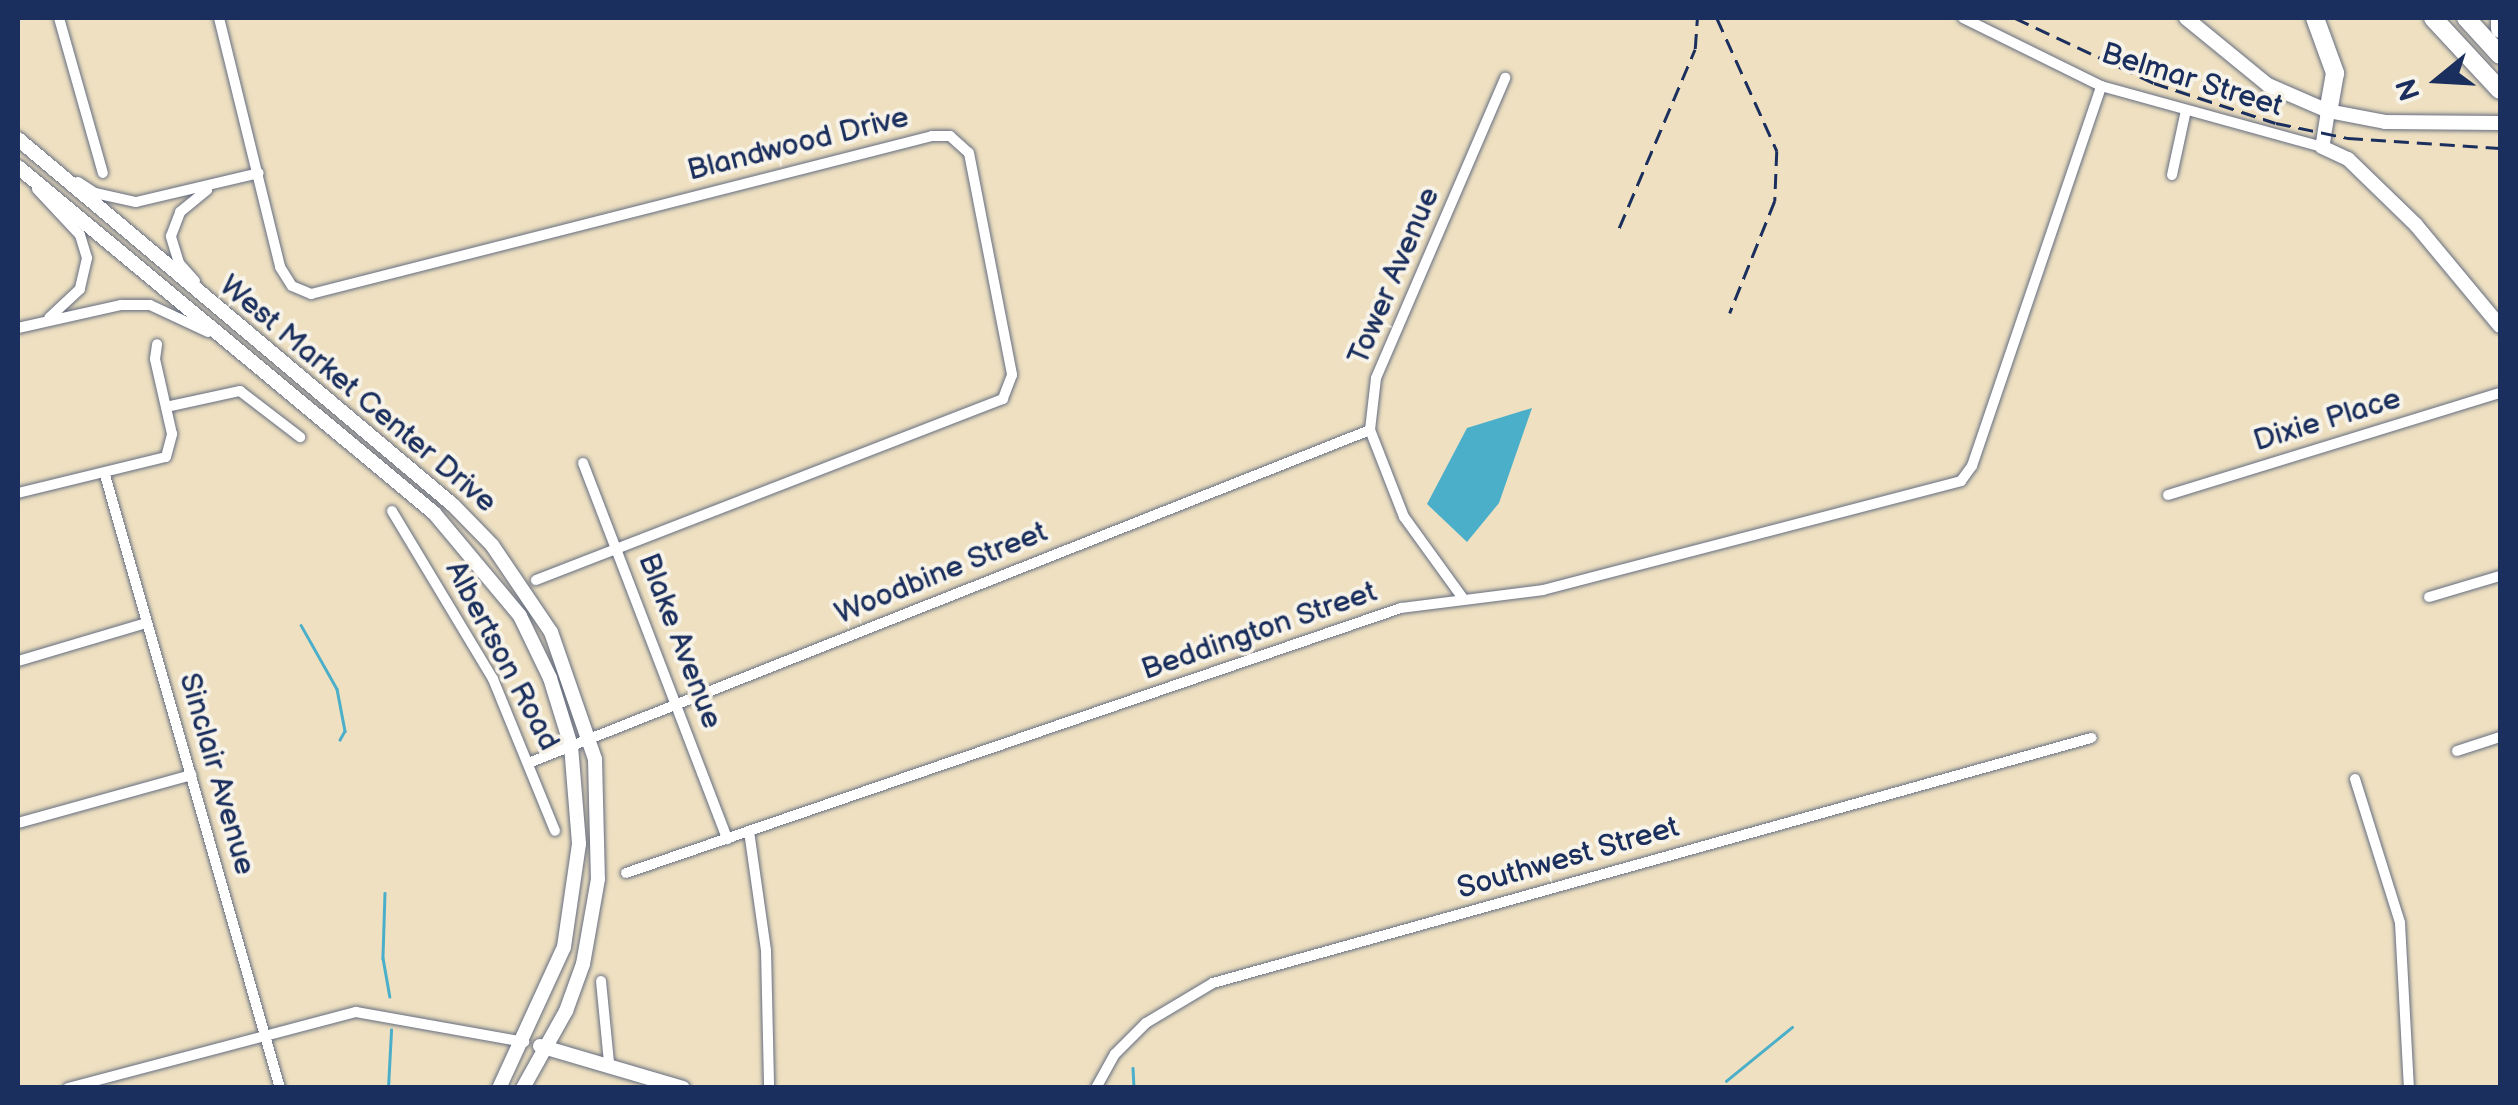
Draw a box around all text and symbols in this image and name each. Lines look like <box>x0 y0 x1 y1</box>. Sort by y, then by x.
north arrow <box>2388 30 2488 130</box>
street label: Belmar Street <box>2097 35 2287 125</box>
text: N <box>2390 74 2428 105</box>
street label: Blandwood Drive <box>684 99 912 189</box>
street label: Tower Avenue <box>1340 182 1448 370</box>
street label: West Market Center Drive <box>212 268 504 520</box>
street label: Dixie Place <box>2249 381 2405 459</box>
street label: Woodbine Street <box>829 514 1053 632</box>
street label: Blake Avenue <box>630 548 730 734</box>
street label: Albertson Road <box>437 555 567 757</box>
street label: Beddington Street <box>1137 574 1381 688</box>
street label: Sinclair Avenue <box>171 669 263 879</box>
street label: Southwest Street <box>1453 809 1683 907</box>

